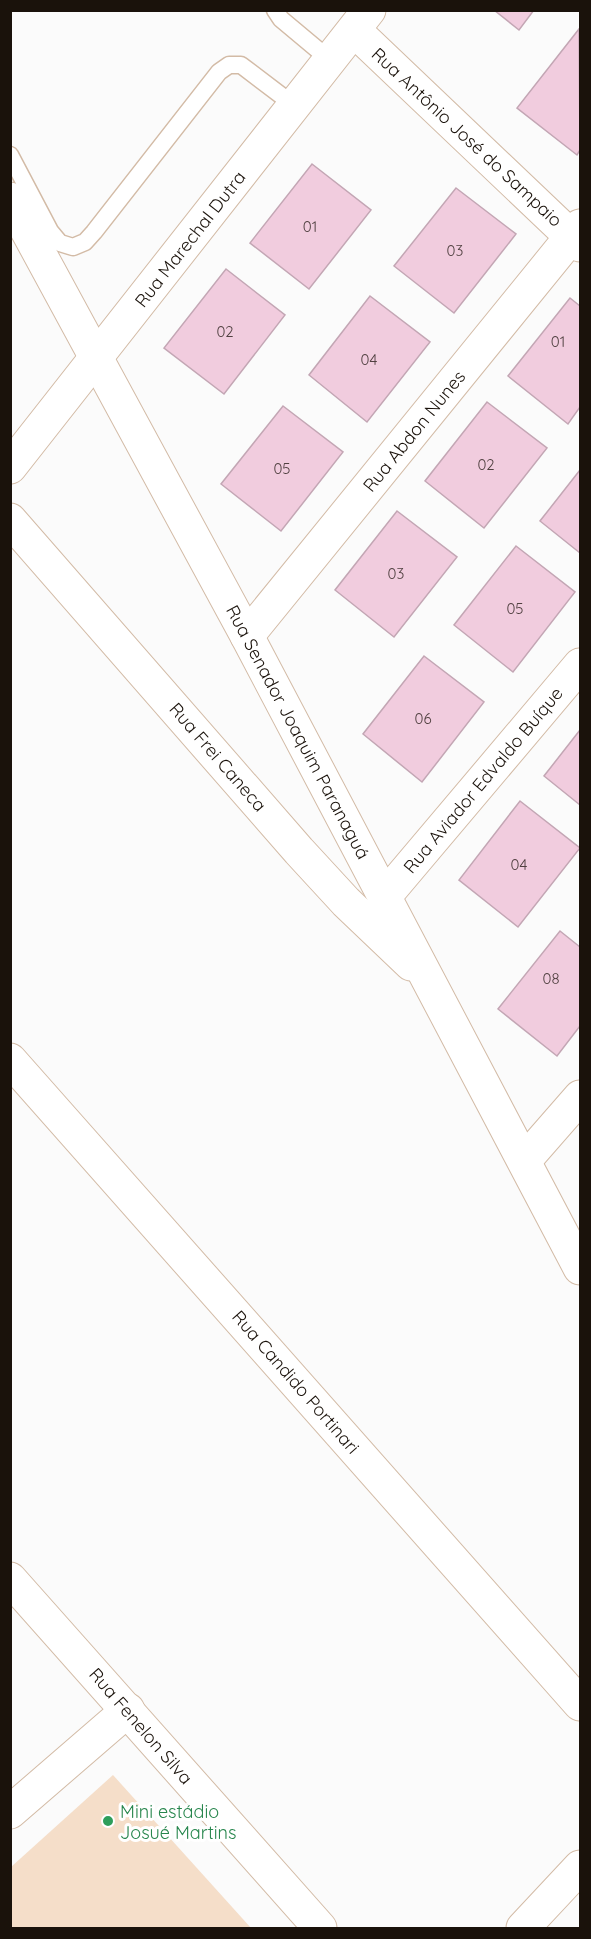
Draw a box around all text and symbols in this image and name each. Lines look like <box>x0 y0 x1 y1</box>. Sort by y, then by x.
street label: Rua Antônio José do Sampaio <box>367 43 567 231</box>
street label: Rua Marechal Dutra <box>130 166 250 312</box>
house number: 01 <box>303 217 317 236</box>
house number: 03 <box>447 241 464 260</box>
house number: 02 <box>216 322 234 341</box>
house number: 01 <box>551 332 565 351</box>
house number: 04 <box>361 350 378 369</box>
street label: Rua Abdon Nunes <box>358 365 470 497</box>
house number: 02 <box>477 455 495 474</box>
house number: 05 <box>273 459 291 478</box>
house number: 03 <box>388 564 405 583</box>
house number: 05 <box>506 599 524 618</box>
street label: Rua Senador Joaquim Paranaguá <box>221 601 375 863</box>
street label: Rua Aviador Edvaldo Buíque <box>398 682 568 878</box>
street label: Rua Frei Caneca <box>164 698 272 816</box>
house number: 06 <box>415 709 432 728</box>
house number: 04 <box>511 855 528 874</box>
house number: 08 <box>542 969 560 988</box>
street label: Rua Candido Portinari <box>227 1305 365 1459</box>
street label: Rua Fenelon Silva <box>84 1663 198 1789</box>
place label: Mini estádio Josué Martins <box>120 1800 236 1844</box>
marker: Mini estádio Josué Martins <box>101 1814 115 1828</box>

